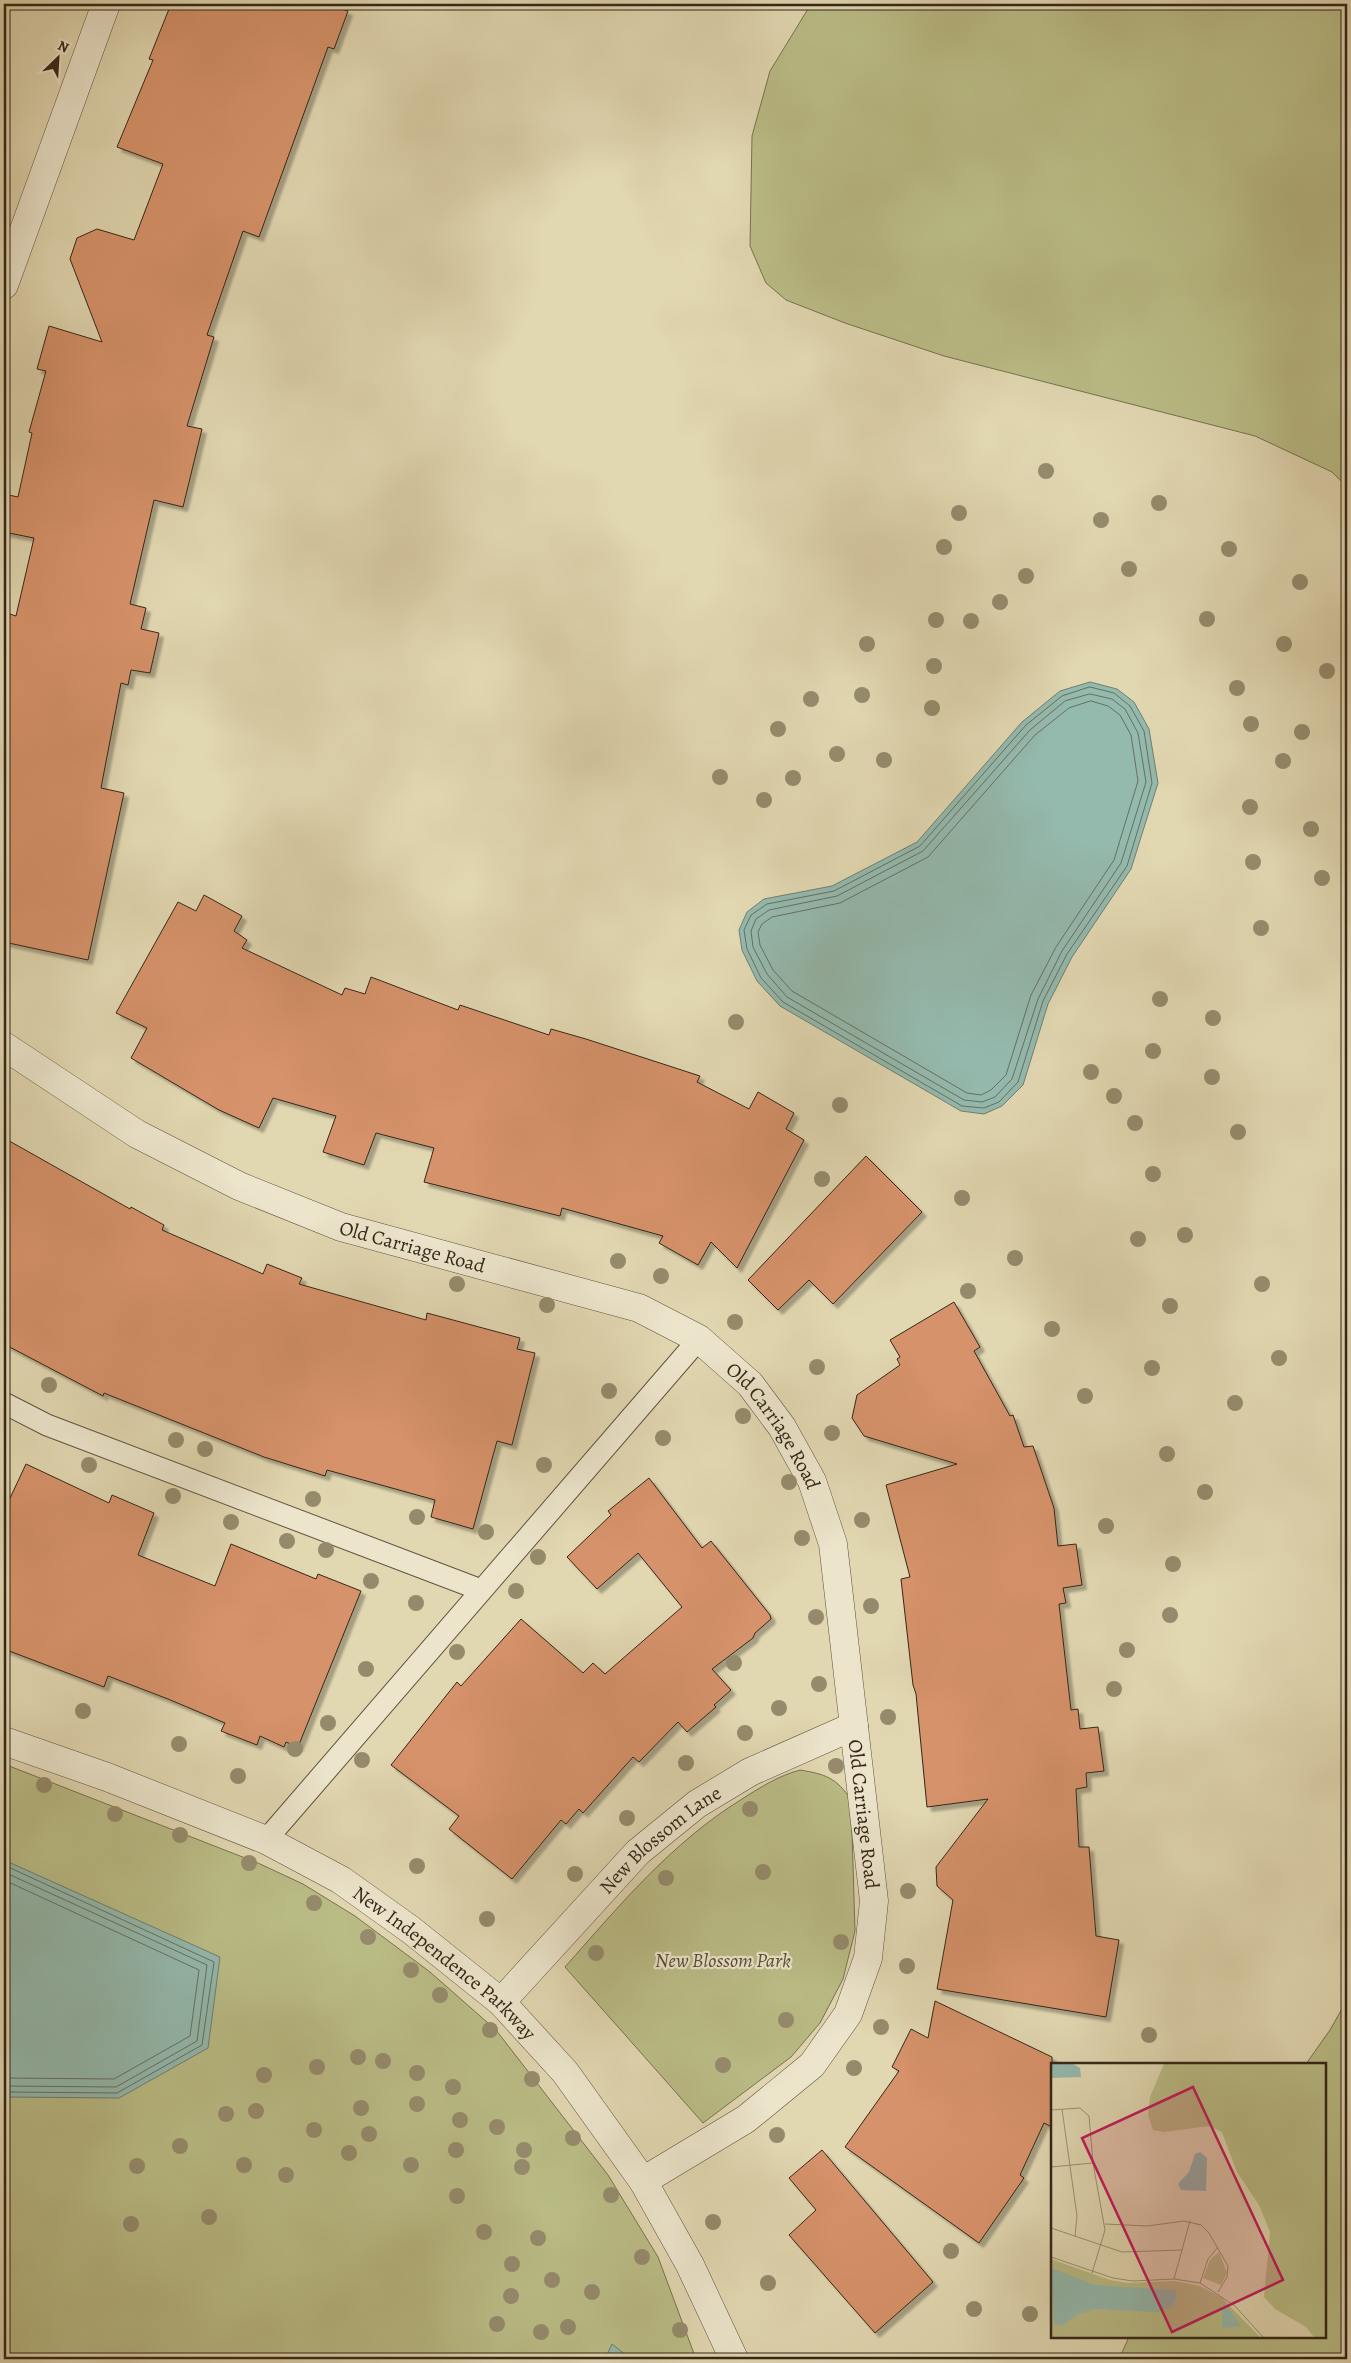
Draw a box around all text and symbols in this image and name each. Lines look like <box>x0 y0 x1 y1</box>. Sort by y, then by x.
north arrow <box>32 32 82 82</box>
text: N <box>55 36 72 57</box>
street label: Old Carriage Road <box>336 1214 489 1280</box>
street label: Old Carriage Road <box>720 1356 827 1493</box>
street label: Old Carriage Road <box>842 1738 886 1891</box>
street label: New Blossom Lane <box>593 1780 726 1900</box>
street label: New Independence Parkway <box>347 1880 543 2047</box>
park label: New Blossom Park <box>655 1947 791 1974</box>
inset map <box>1051 2063 1326 2338</box>

